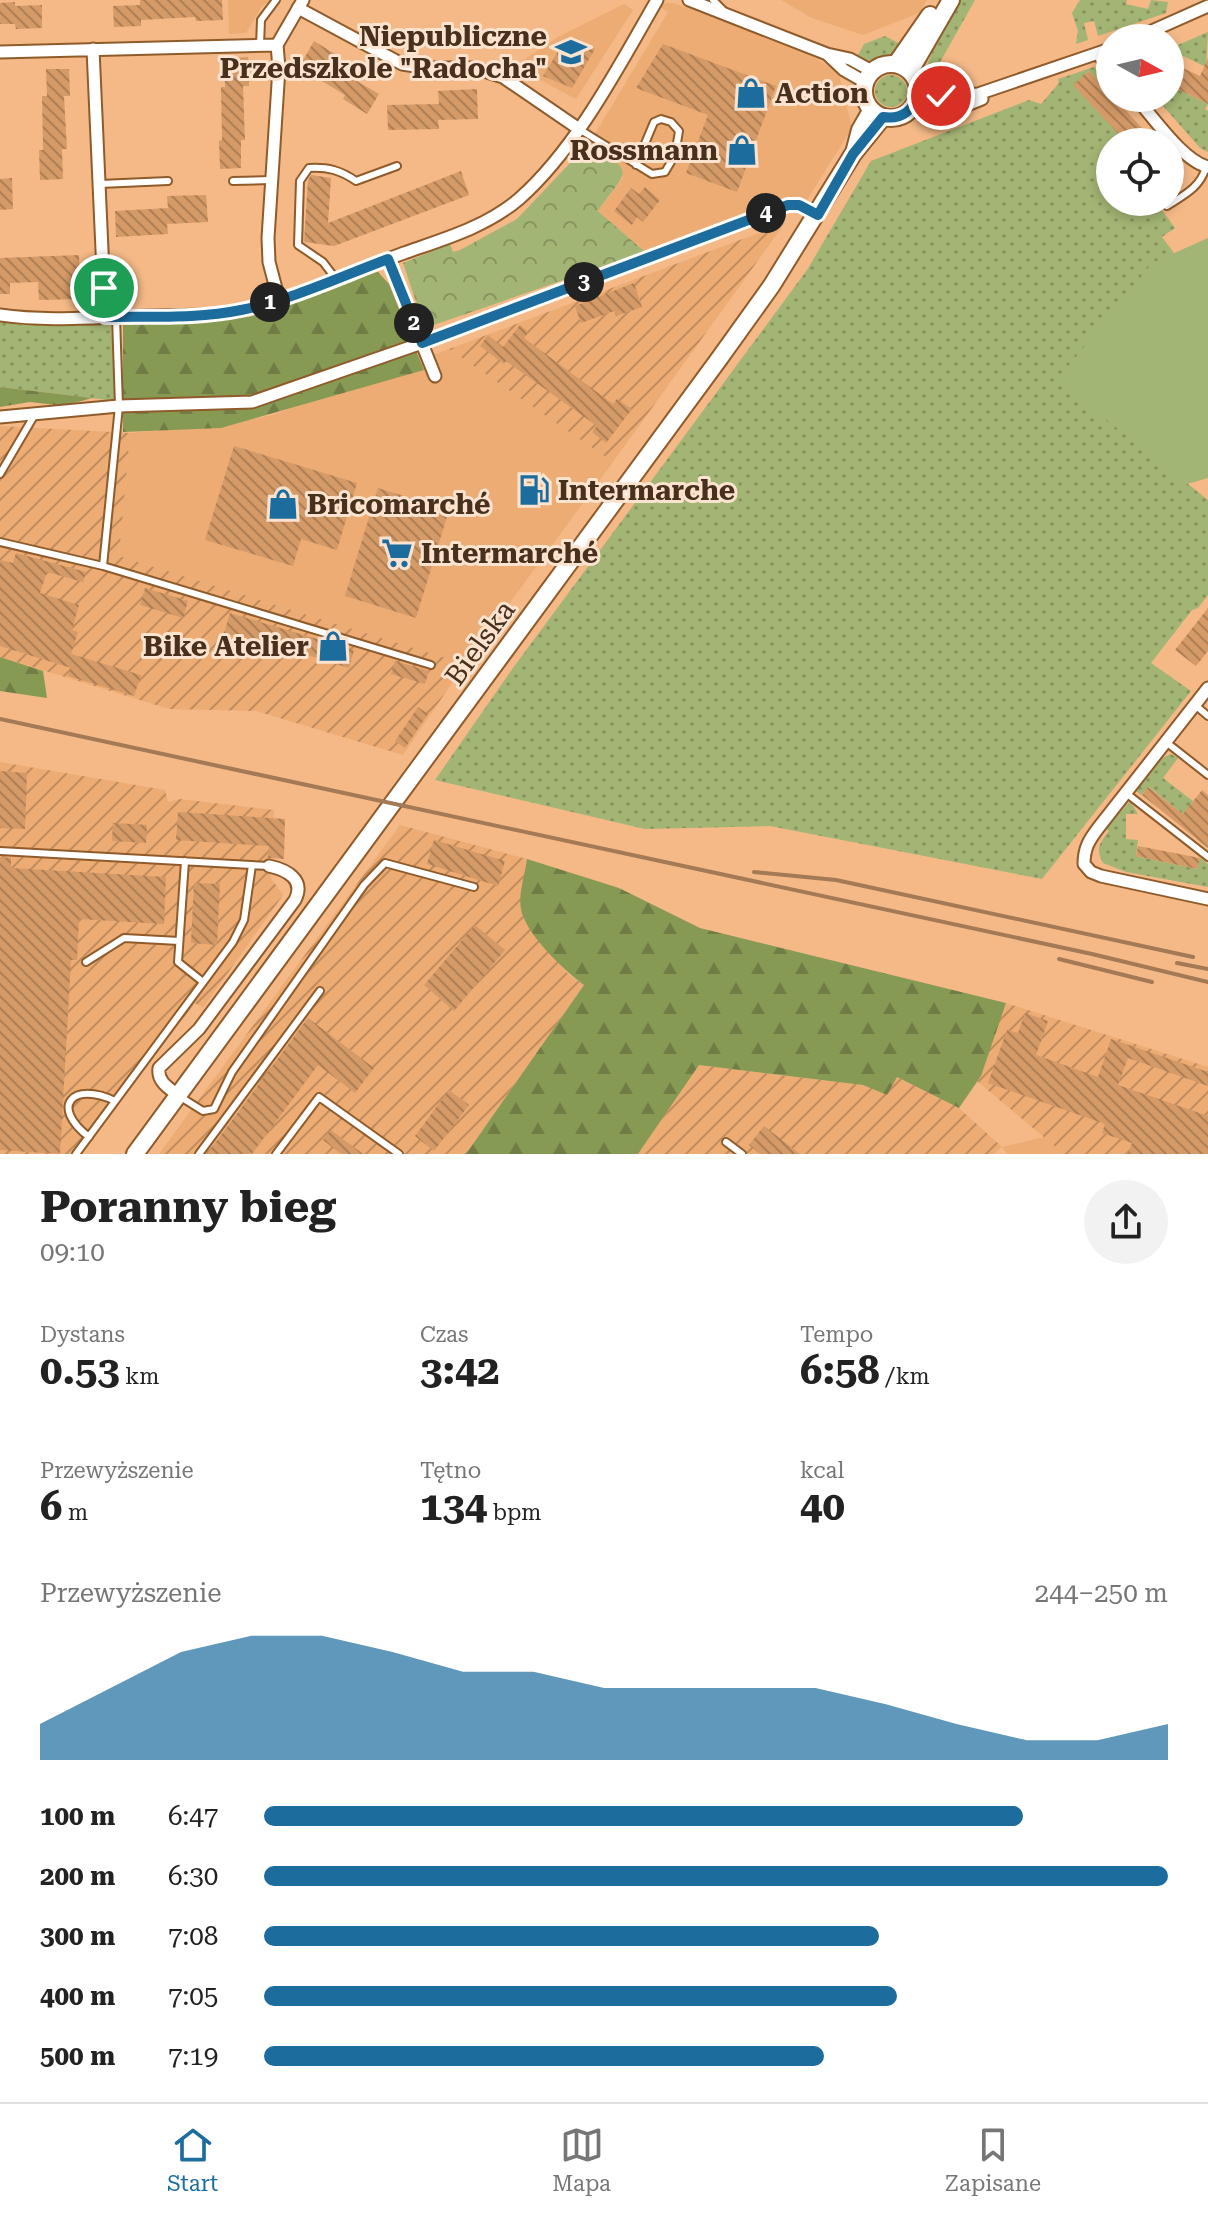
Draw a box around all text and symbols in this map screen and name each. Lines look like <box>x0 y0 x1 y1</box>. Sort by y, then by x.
place label: Niepubliczne Przedszkole "Radocha" <box>220 20 547 85</box>
north arrow <box>1096 24 1184 112</box>
map controls <box>1096 24 1184 216</box>
school or university icon: Niepubliczne Przedszkole "Radocha" <box>554 35 588 69</box>
pin <box>907 62 975 130</box>
icon: check <box>919 74 963 118</box>
shop icon: Action <box>734 76 768 110</box>
place label: Action <box>775 77 869 110</box>
button: locate <box>1096 128 1184 216</box>
shop icon: Rossmann <box>725 133 759 167</box>
place label: Rossmann <box>570 134 718 167</box>
pin: 4 <box>746 193 786 233</box>
text: 4 <box>760 200 772 225</box>
pin <box>70 254 138 322</box>
pin: 3 <box>564 262 604 302</box>
icon: arrive <box>82 266 126 310</box>
text: 3 <box>578 269 590 294</box>
pin: 1 <box>250 282 290 322</box>
text: 1 <box>264 289 276 314</box>
pin: 2 <box>394 303 434 343</box>
text: 2 <box>408 310 420 335</box>
fuel station icon: Intermarche <box>517 473 551 507</box>
place label: Intermarche <box>558 474 735 507</box>
shop icon: Bricomarché <box>266 487 300 521</box>
place label: Bricomarché <box>307 488 491 521</box>
supermarket icon: Intermarché <box>380 536 414 570</box>
place label: Intermarché <box>421 537 598 570</box>
street label: Bielska <box>438 594 522 692</box>
shop icon: Bike Atelier <box>316 629 350 663</box>
place label: Bike Atelier <box>143 630 309 663</box>
button: share <box>1084 1180 1168 1264</box>
text: Poranny bieg <box>40 1181 336 1233</box>
text: 09:10 <box>40 1237 105 1267</box>
text: Dystans <box>40 1322 125 1347</box>
text: Czas <box>420 1322 469 1347</box>
text: Tempo <box>800 1322 873 1347</box>
text: 0.53 <box>40 1347 120 1394</box>
text: 3:42 <box>420 1347 500 1394</box>
text: 6:58 <box>800 1347 880 1394</box>
text: km <box>120 1364 159 1389</box>
text: /km <box>880 1364 930 1389</box>
text: Przewyższenie <box>40 1458 194 1483</box>
text: Tętno <box>420 1458 481 1483</box>
text: kcal <box>800 1458 844 1483</box>
text: 6 <box>40 1483 62 1530</box>
text: 134 <box>420 1483 487 1530</box>
text: 40 <box>800 1483 845 1530</box>
text: m <box>62 1500 88 1525</box>
text: bpm <box>487 1500 541 1525</box>
text: Przewyższenie <box>40 1578 222 1608</box>
text: 244–250 m <box>1035 1578 1168 1608</box>
text: 100 m <box>40 1801 115 1831</box>
text: 6:47 <box>168 1801 218 1831</box>
text: 200 m <box>40 1861 115 1891</box>
text: 6:30 <box>168 1861 218 1891</box>
text: 300 m <box>40 1921 115 1951</box>
text: 7:08 <box>168 1921 218 1951</box>
text: 400 m <box>40 1981 115 2011</box>
text: 7:05 <box>168 1981 218 2011</box>
text: 500 m <box>40 2041 115 2071</box>
text: 7:19 <box>168 2041 218 2071</box>
tab: Start <box>167 2123 218 2196</box>
tab: Mapa <box>552 2123 611 2196</box>
tab: Zapisane <box>945 2123 1041 2196</box>

